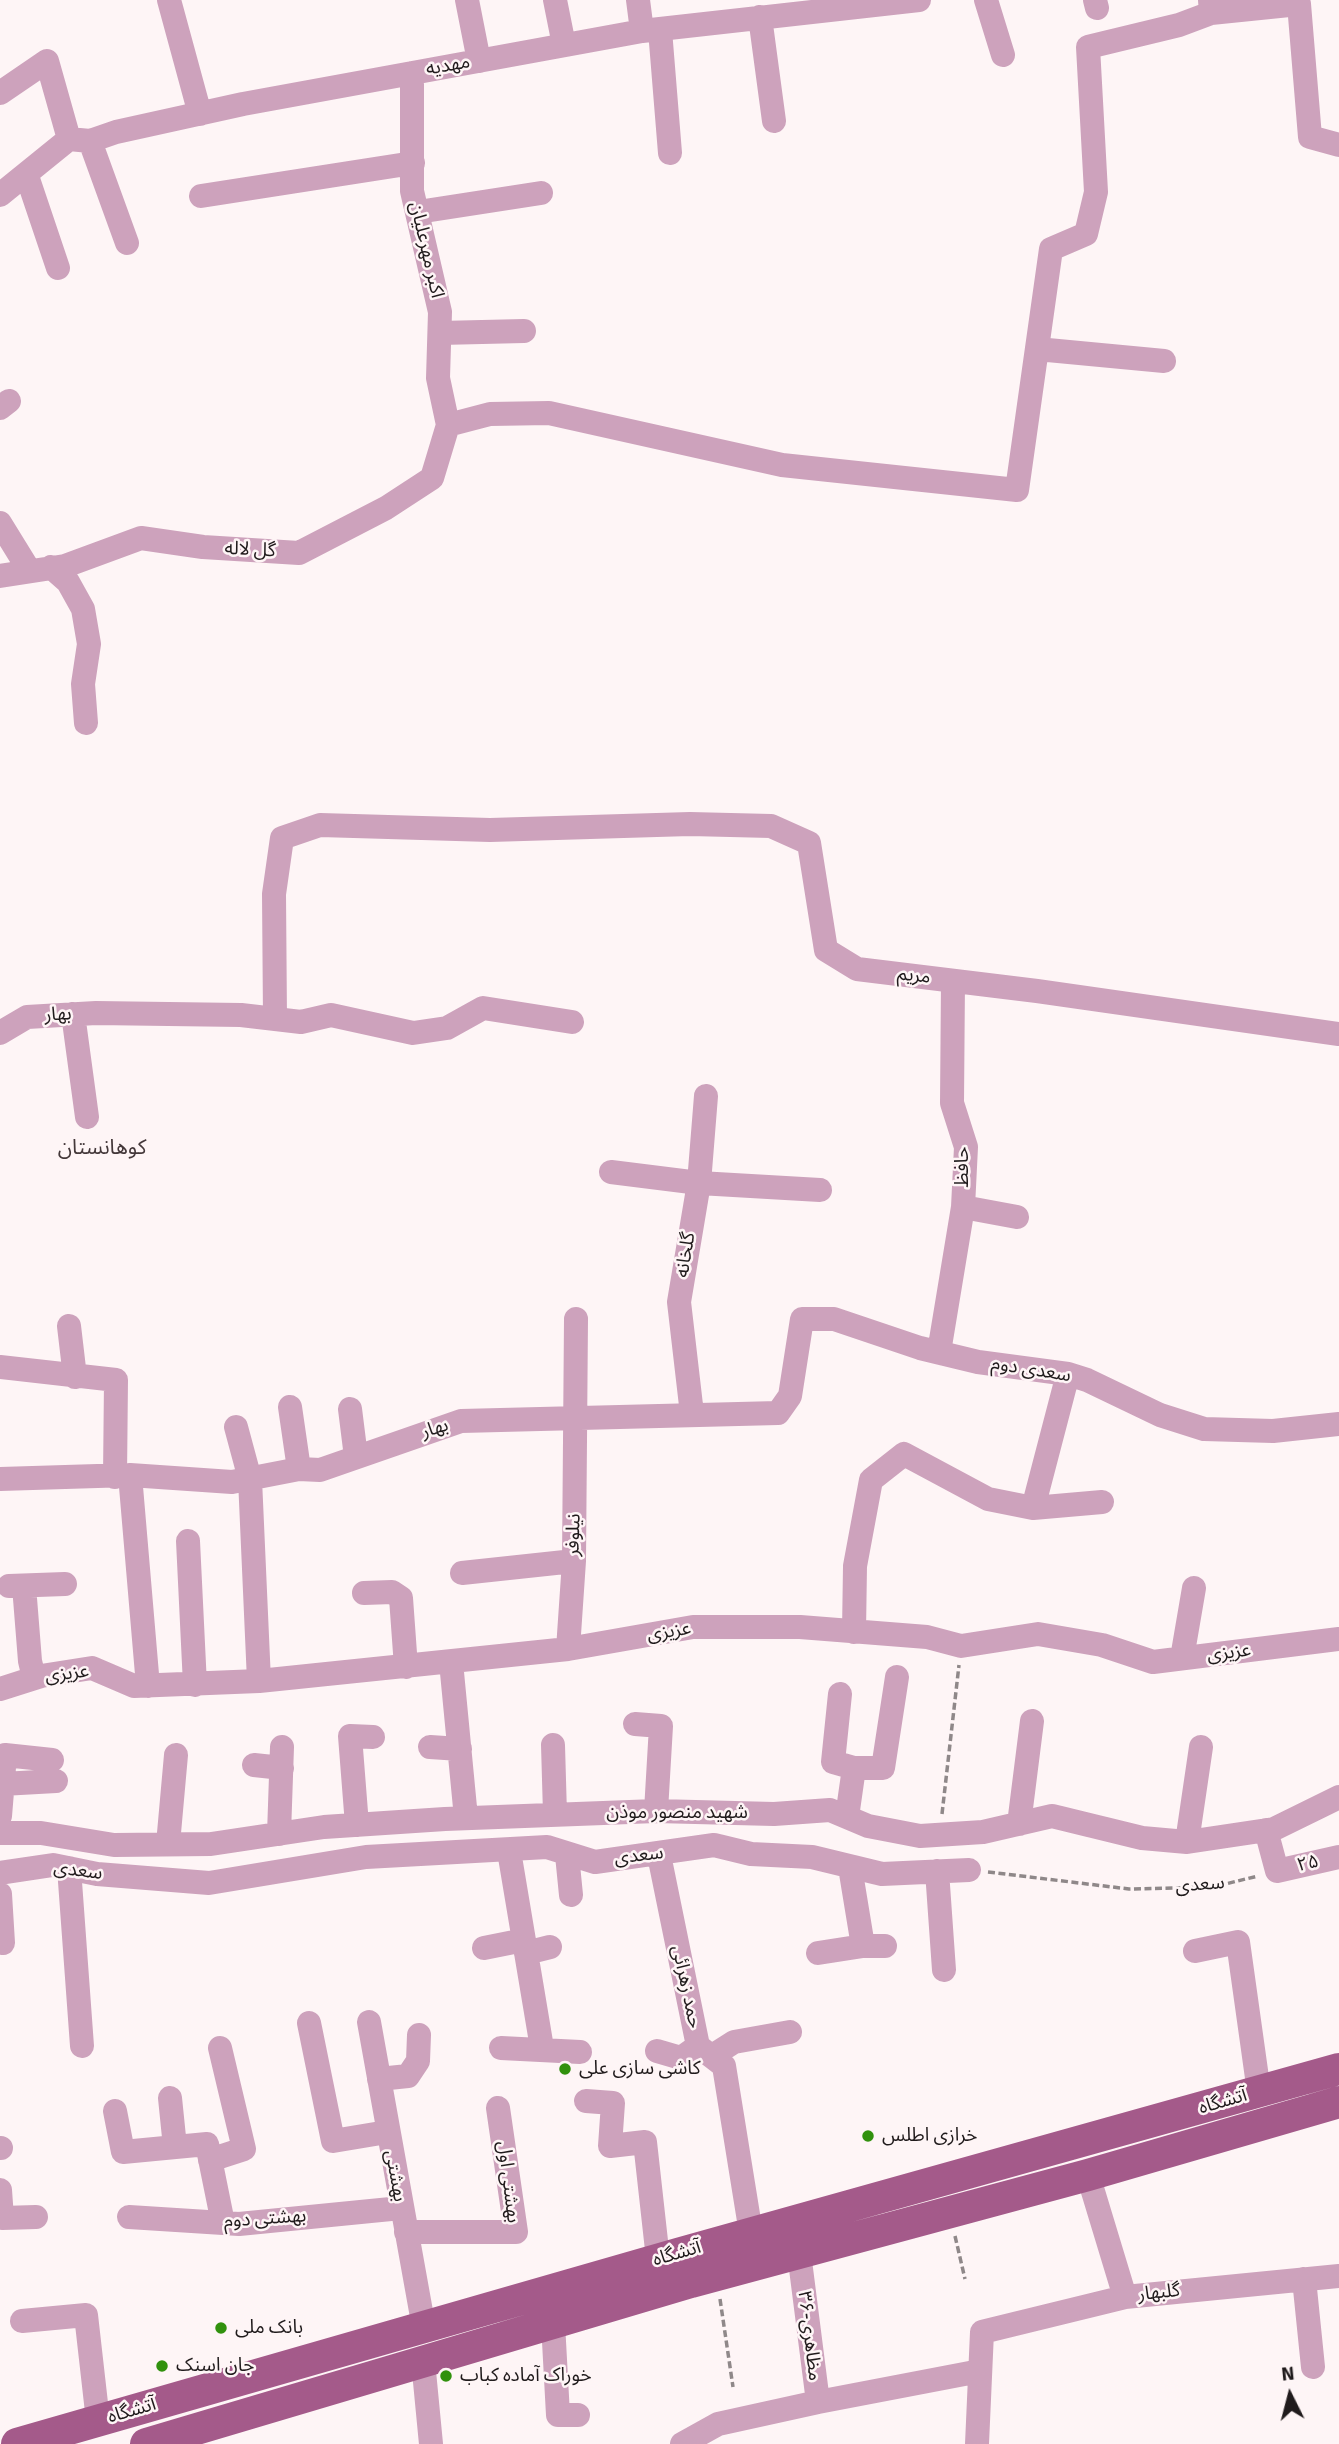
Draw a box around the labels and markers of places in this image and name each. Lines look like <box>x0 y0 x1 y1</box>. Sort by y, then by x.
place label: کاشی سازی علی <box>579 2058 701 2080</box>
marker: کاشی سازی علی <box>557 2061 573 2077</box>
place label: خرازی اطلس <box>882 2125 978 2147</box>
marker: خرازی اطلس <box>860 2128 876 2144</box>
place label: بانک ملی <box>235 2317 303 2339</box>
marker: بانک ملی <box>213 2320 229 2336</box>
place label: جان اسنک <box>176 2355 254 2377</box>
marker: جان اسنک <box>154 2358 170 2374</box>
place label: خوراک آماده کباب <box>460 2365 592 2387</box>
marker: خوراک آماده کباب <box>438 2368 454 2384</box>

